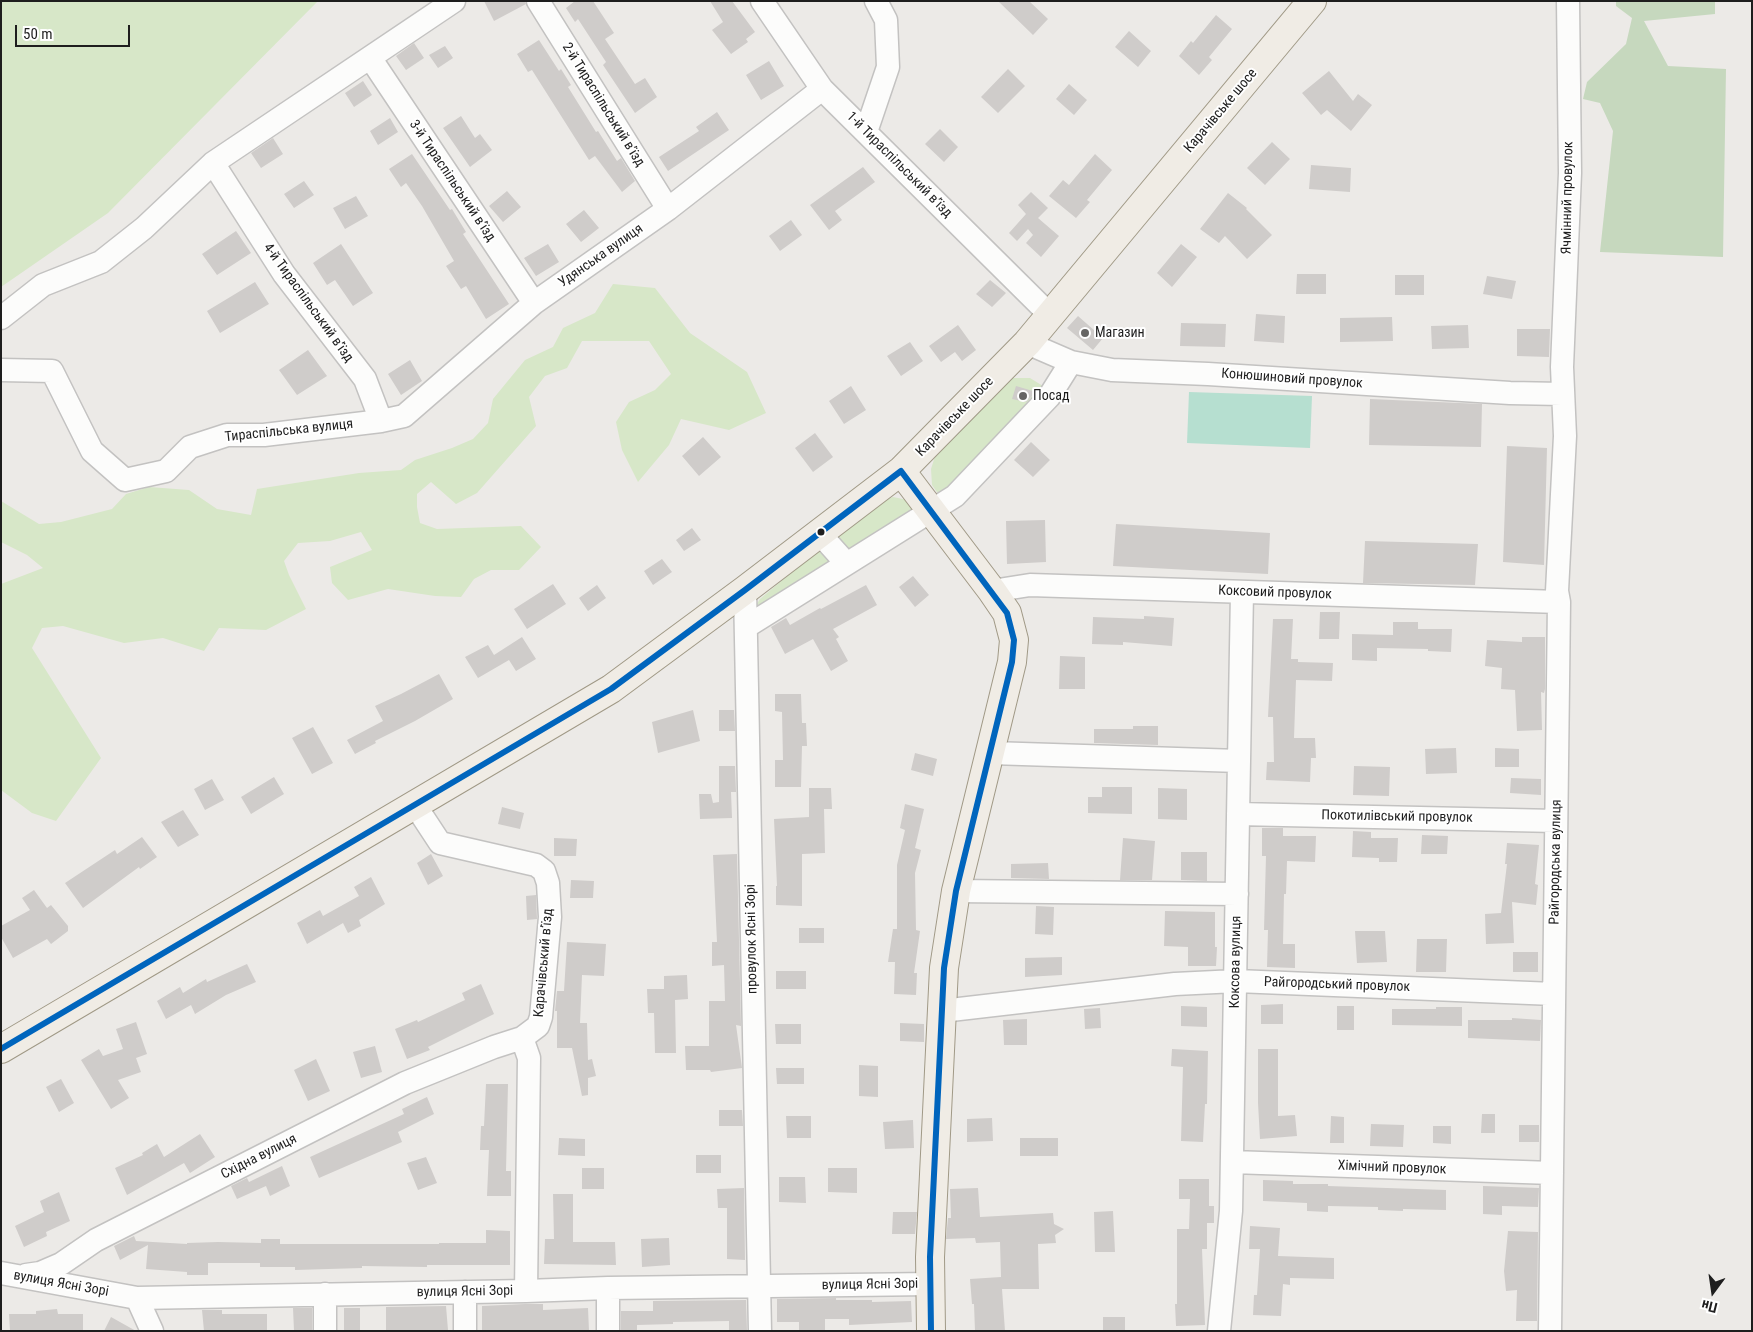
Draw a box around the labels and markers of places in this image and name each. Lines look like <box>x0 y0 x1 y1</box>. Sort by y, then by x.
place label: Магазин <box>1095 325 1145 341</box>
marker: Магазин <box>1079 327 1091 339</box>
place label: Посад <box>1033 388 1069 404</box>
marker: Посад <box>1017 390 1029 402</box>
unlabelled marker <box>816 527 826 537</box>

